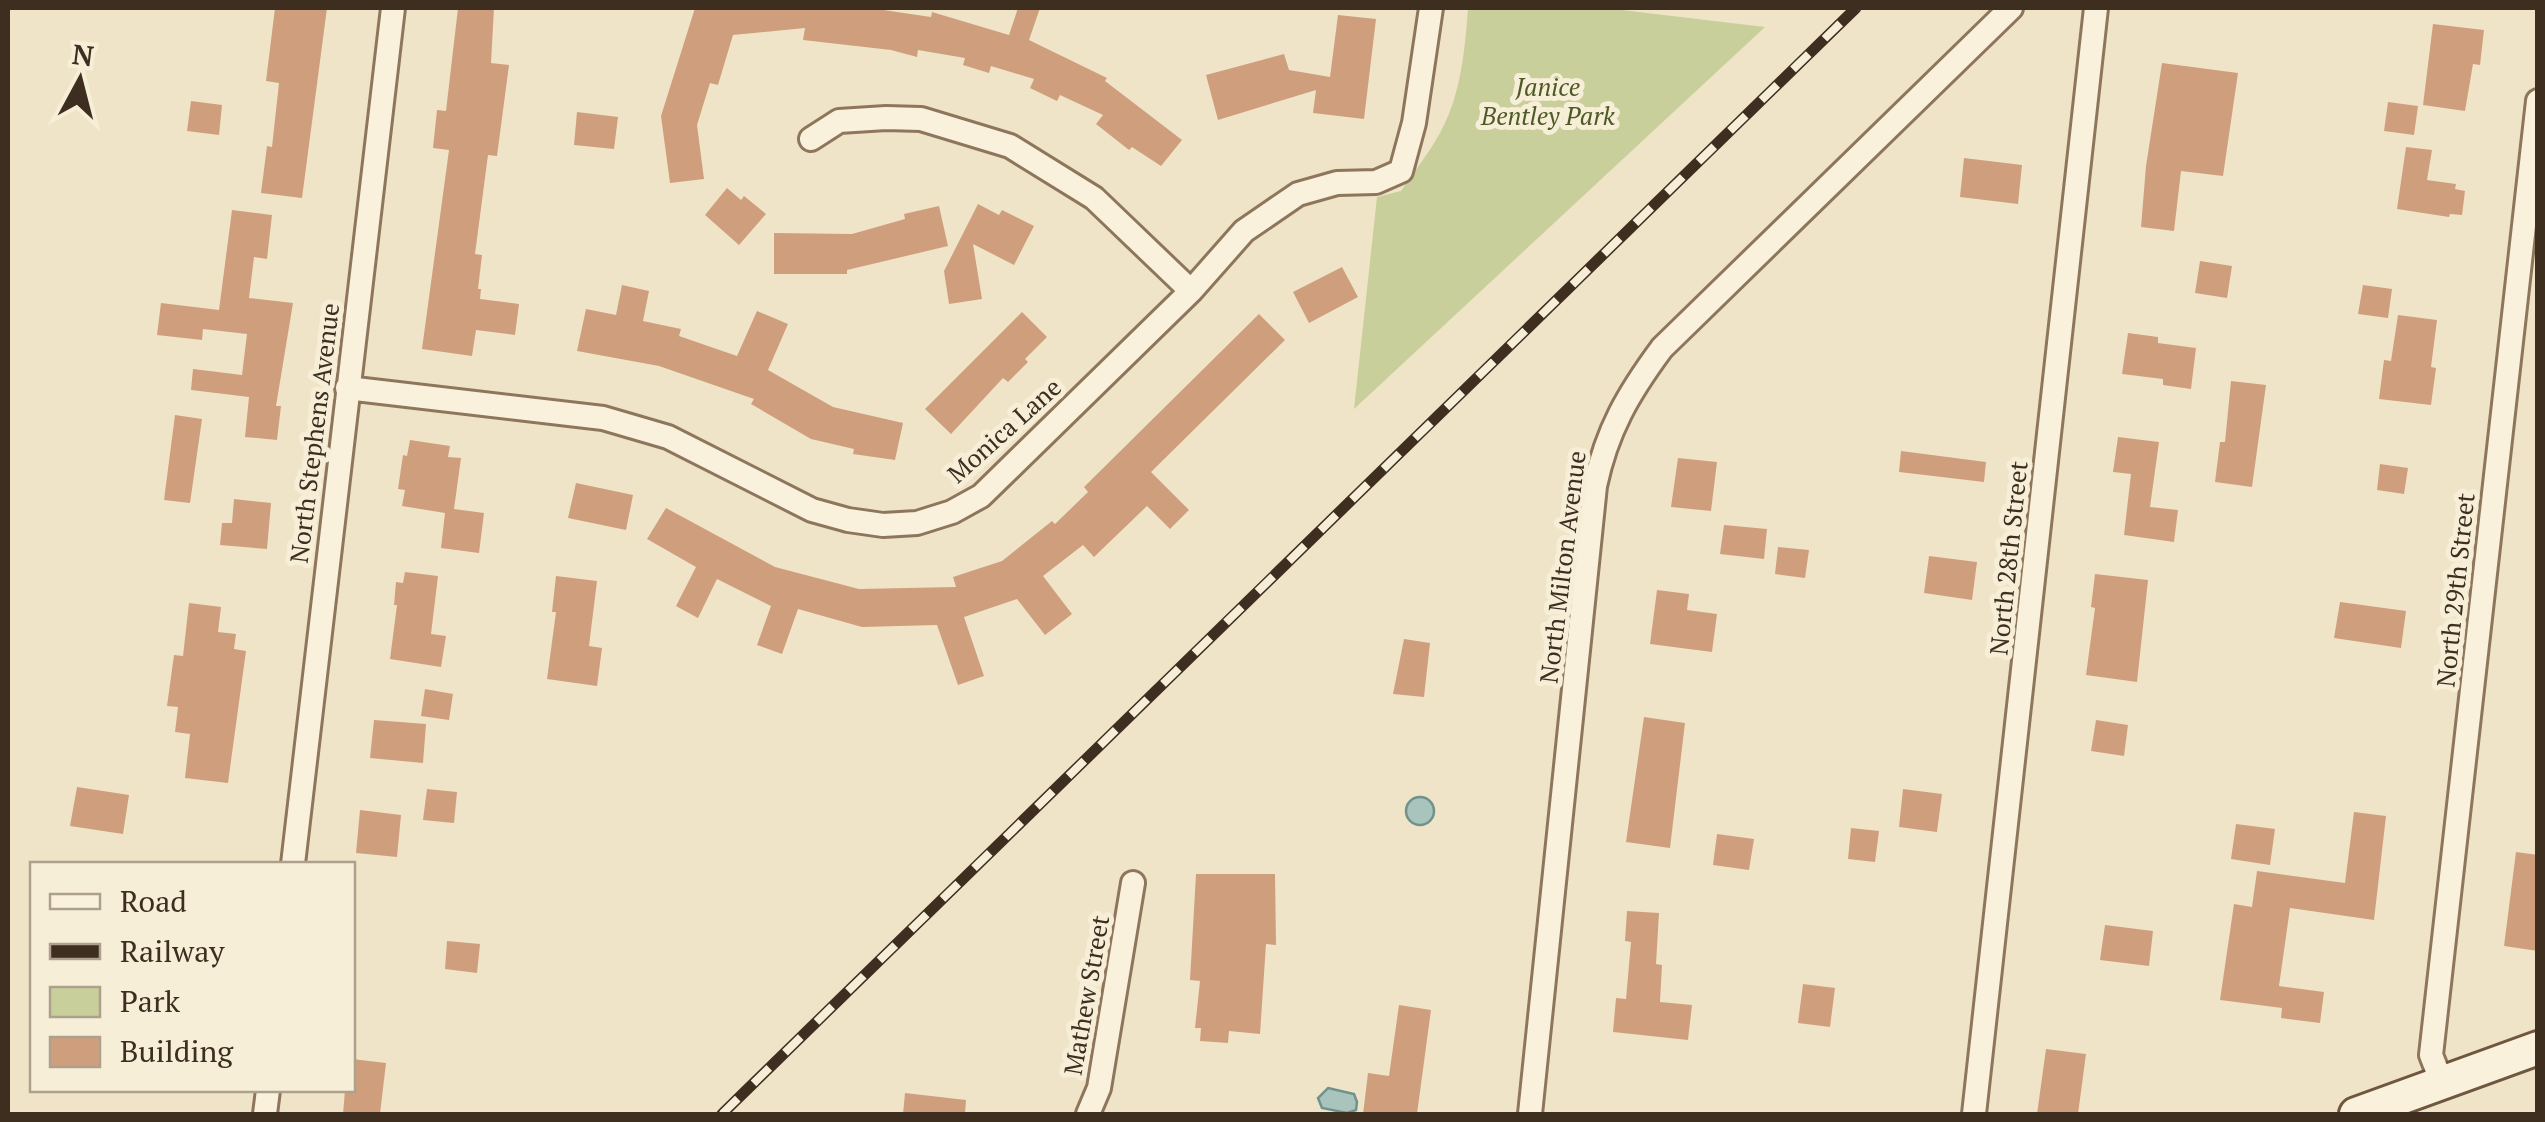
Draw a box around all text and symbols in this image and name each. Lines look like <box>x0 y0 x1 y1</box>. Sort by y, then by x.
north arrow <box>30 30 130 130</box>
text: N <box>70 35 96 74</box>
park label: Janice Bentley Park <box>1480 70 1616 132</box>
street label: North Stephens Avenue <box>282 301 346 565</box>
street label: Monica Lane <box>940 370 1068 490</box>
street label: North Milton Avenue <box>1531 449 1593 685</box>
street label: North 28th Street <box>1981 459 2035 657</box>
street label: North 29th Street <box>2428 491 2482 689</box>
legend <box>30 862 355 1092</box>
text: Road <box>120 881 187 921</box>
street label: Mathew Street <box>1056 912 1116 1078</box>
text: Railway <box>120 931 225 971</box>
text: Park <box>120 981 181 1021</box>
text: Building <box>120 1031 234 1071</box>

